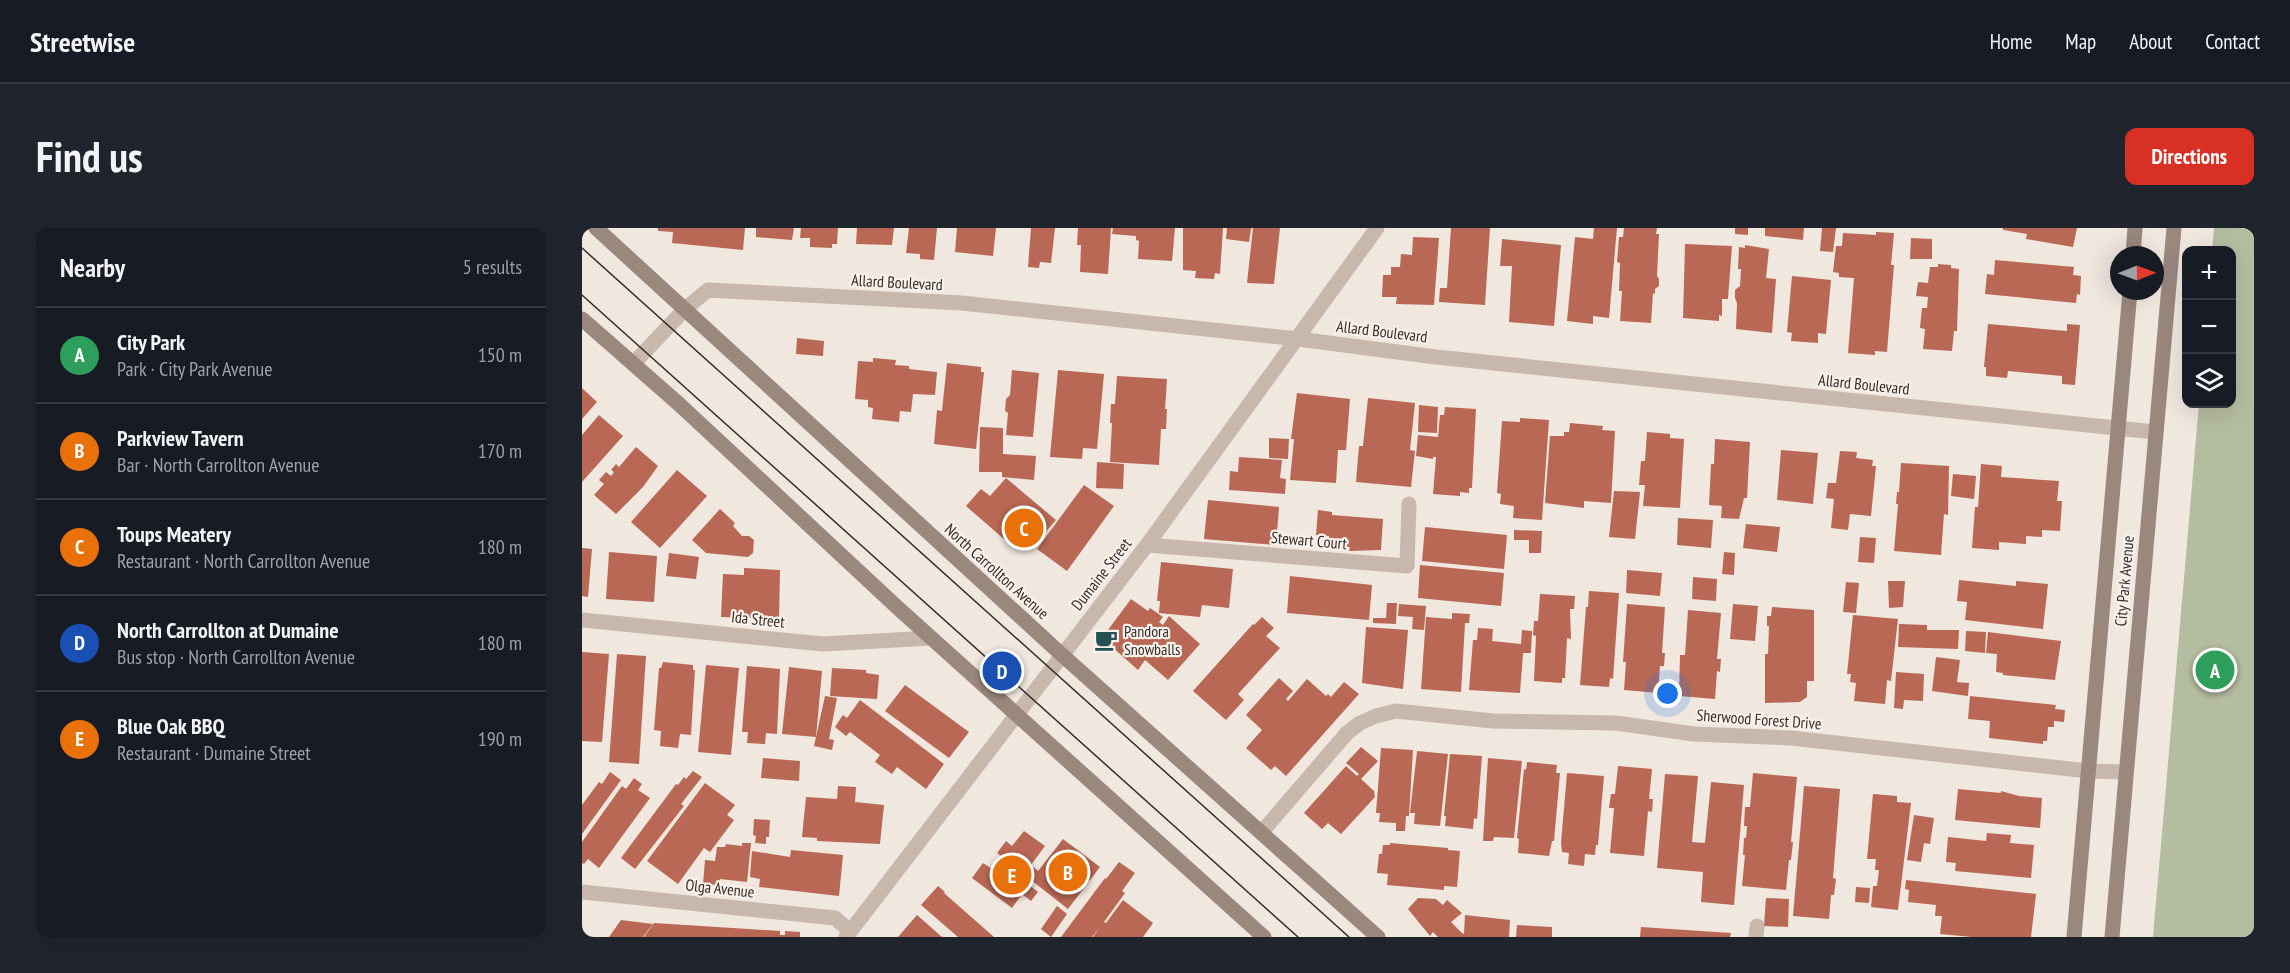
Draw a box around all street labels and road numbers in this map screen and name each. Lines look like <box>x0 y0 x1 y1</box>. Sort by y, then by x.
street label: Allard Boulevard <box>851 270 943 294</box>
street label: Allard Boulevard <box>1335 315 1429 347</box>
street label: Allard Boulevard <box>1817 369 1911 399</box>
street label: North Carrollton Avenue <box>941 519 1053 623</box>
street label: Stewart Court <box>1270 527 1348 553</box>
street label: Dumaine Street <box>1067 534 1136 614</box>
street label: City Park Avenue <box>2110 535 2138 627</box>
street label: Ida Street <box>730 606 786 632</box>
street label: Sherwood Forest Drive <box>1696 705 1822 733</box>
street label: Olga Avenue <box>685 874 755 902</box>

